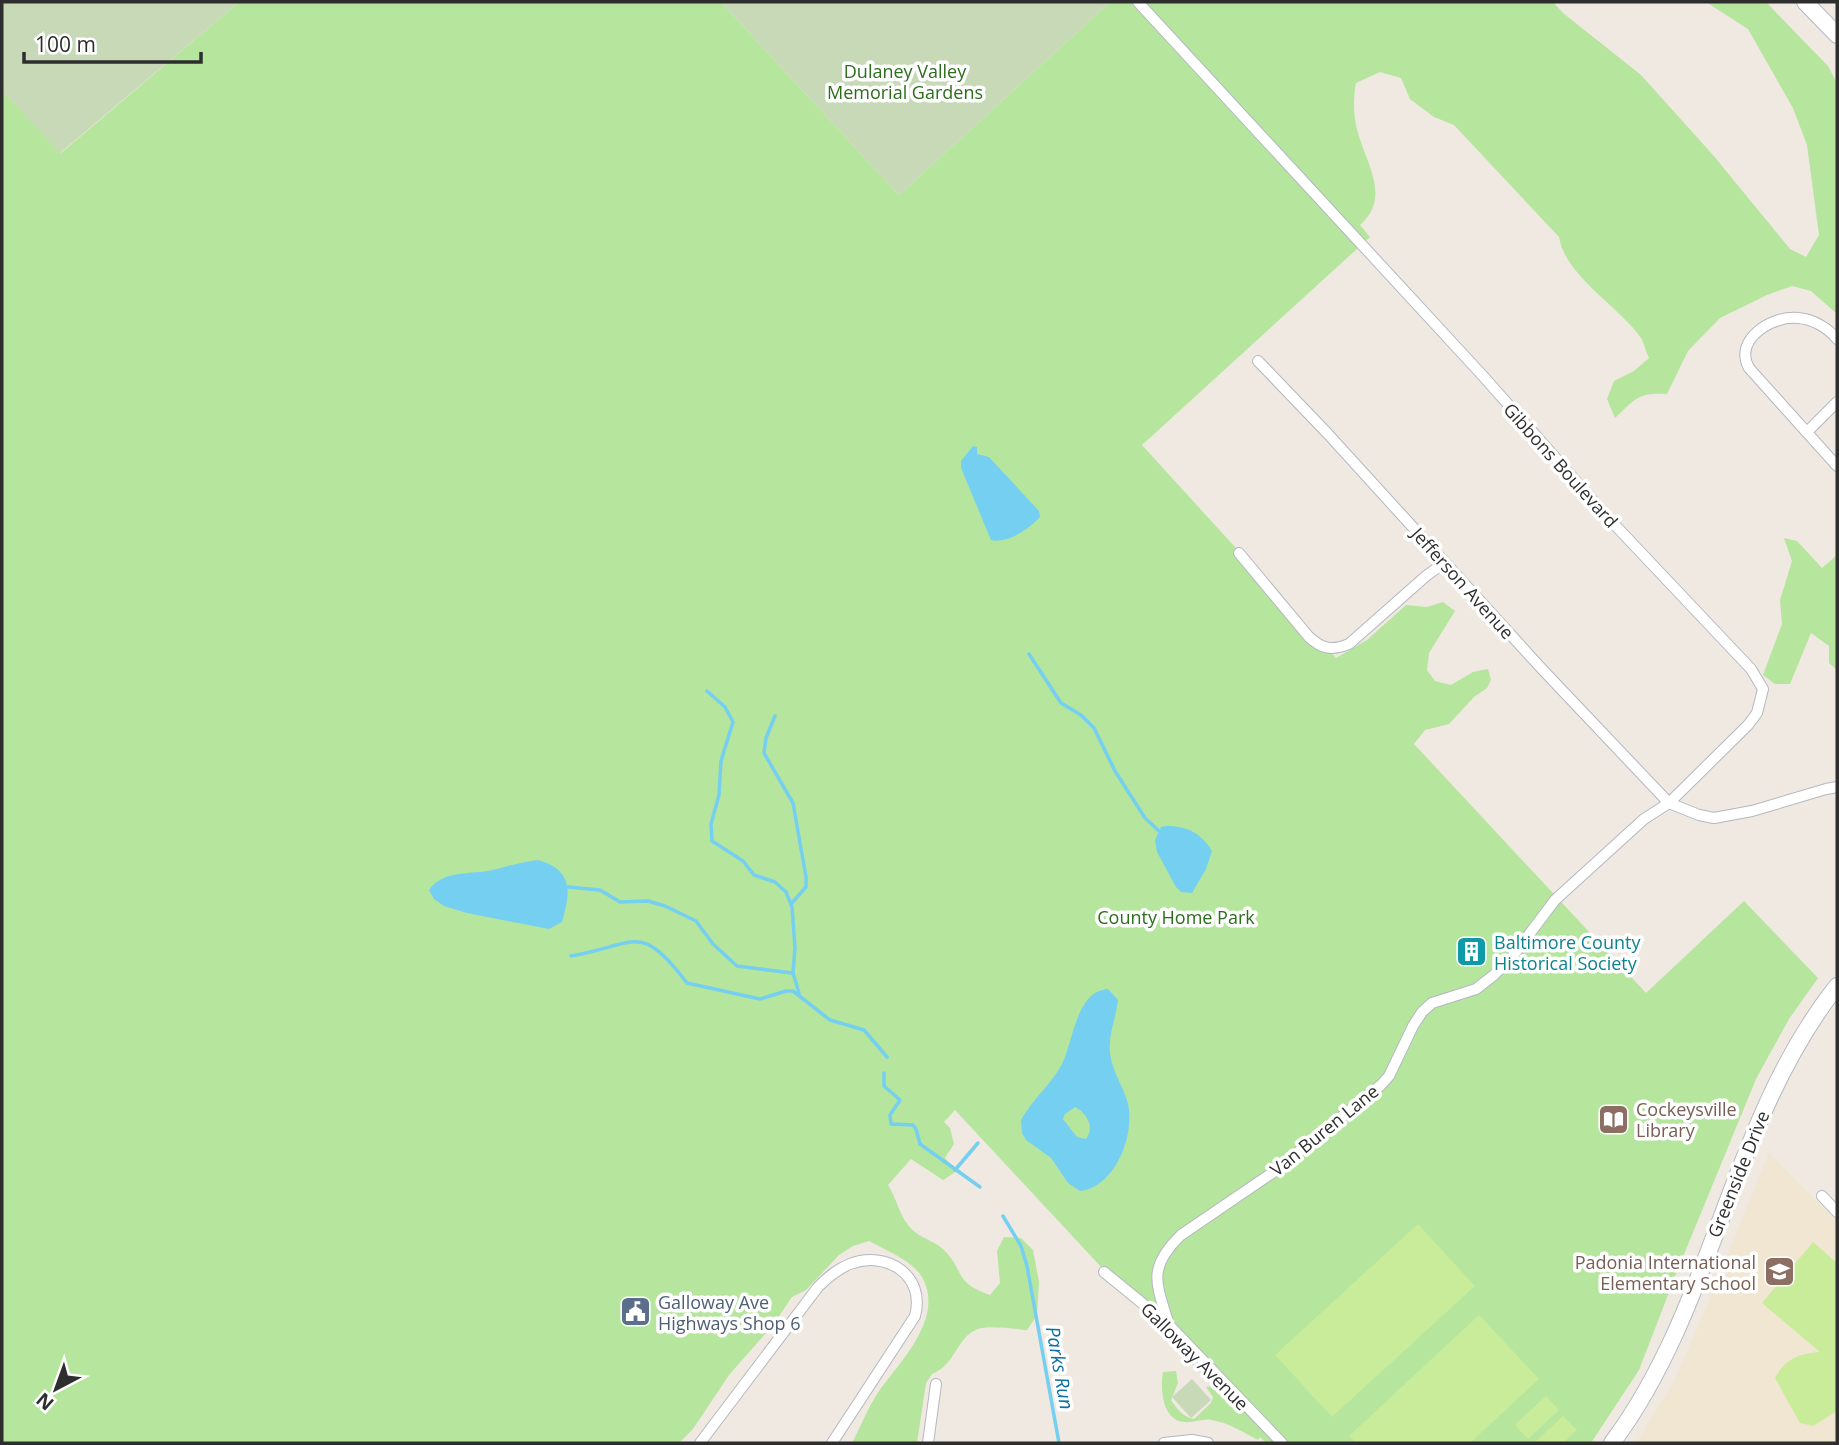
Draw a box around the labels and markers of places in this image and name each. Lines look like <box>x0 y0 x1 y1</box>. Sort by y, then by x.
place label: Baltimore County Historical Society <box>1494 930 1641 975</box>
building icon: Baltimore County Historical Society <box>1454 935 1488 969</box>
place label: Cockeysville Library <box>1636 1097 1737 1142</box>
library icon: Cockeysville Library <box>1596 1102 1630 1136</box>
place label: Padonia International Elementary School <box>1575 1250 1756 1295</box>
school or university icon: Padonia International Elementary School <box>1762 1255 1796 1289</box>
place label: Galloway Ave Highways Shop 6 <box>658 1290 801 1335</box>
public building icon: Galloway Ave Highways Shop 6 <box>618 1295 652 1329</box>

